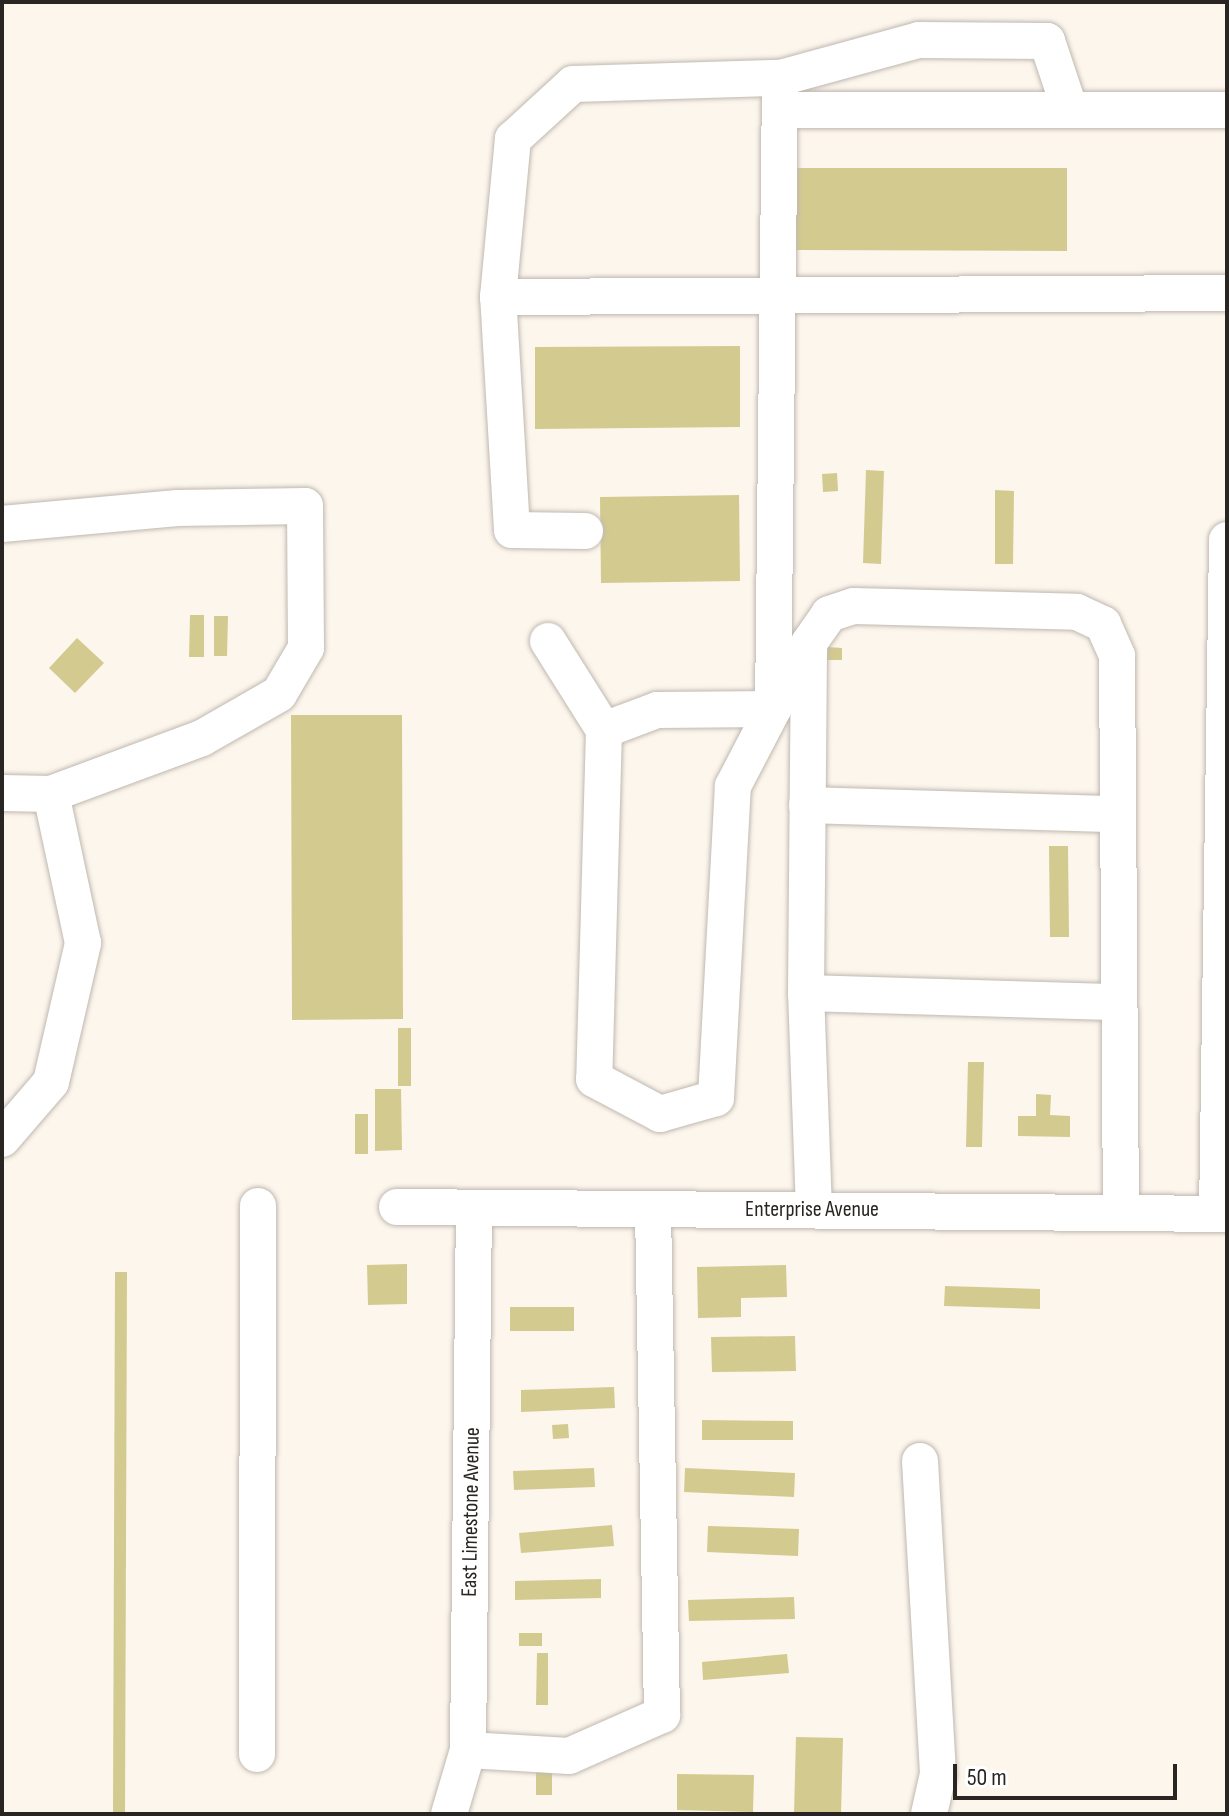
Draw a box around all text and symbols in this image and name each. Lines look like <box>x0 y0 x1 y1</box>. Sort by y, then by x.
street label: Enterprise Avenue <box>745 1197 879 1223</box>
street label: East Limestone Avenue <box>456 1427 486 1597</box>
scale bar <box>957 1748 1181 1798</box>
text: 50 m <box>967 1763 1007 1792</box>

